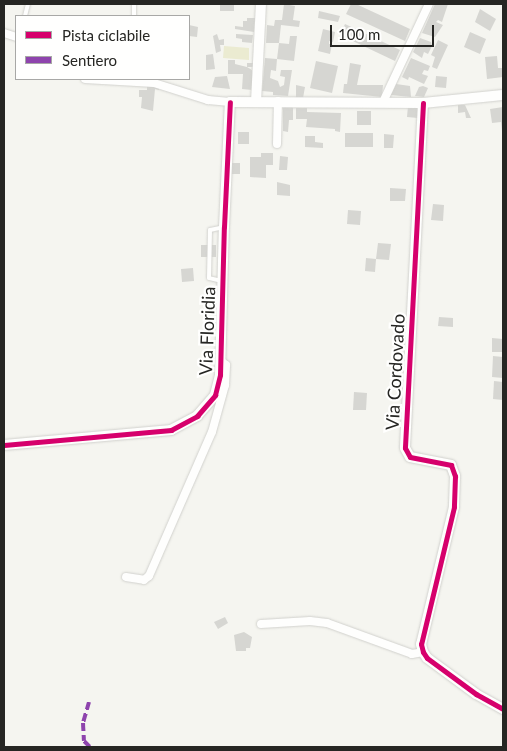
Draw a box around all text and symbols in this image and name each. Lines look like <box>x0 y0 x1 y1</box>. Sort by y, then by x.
legend <box>15 15 190 80</box>
scale bar <box>332 15 436 47</box>
text: 100 m <box>338 25 380 43</box>
text: Pista ciclabile <box>62 26 150 44</box>
text: Sentiero <box>62 51 117 69</box>
street label: Via Floridia <box>195 286 219 376</box>
street label: Via Cordovado <box>381 313 409 431</box>

